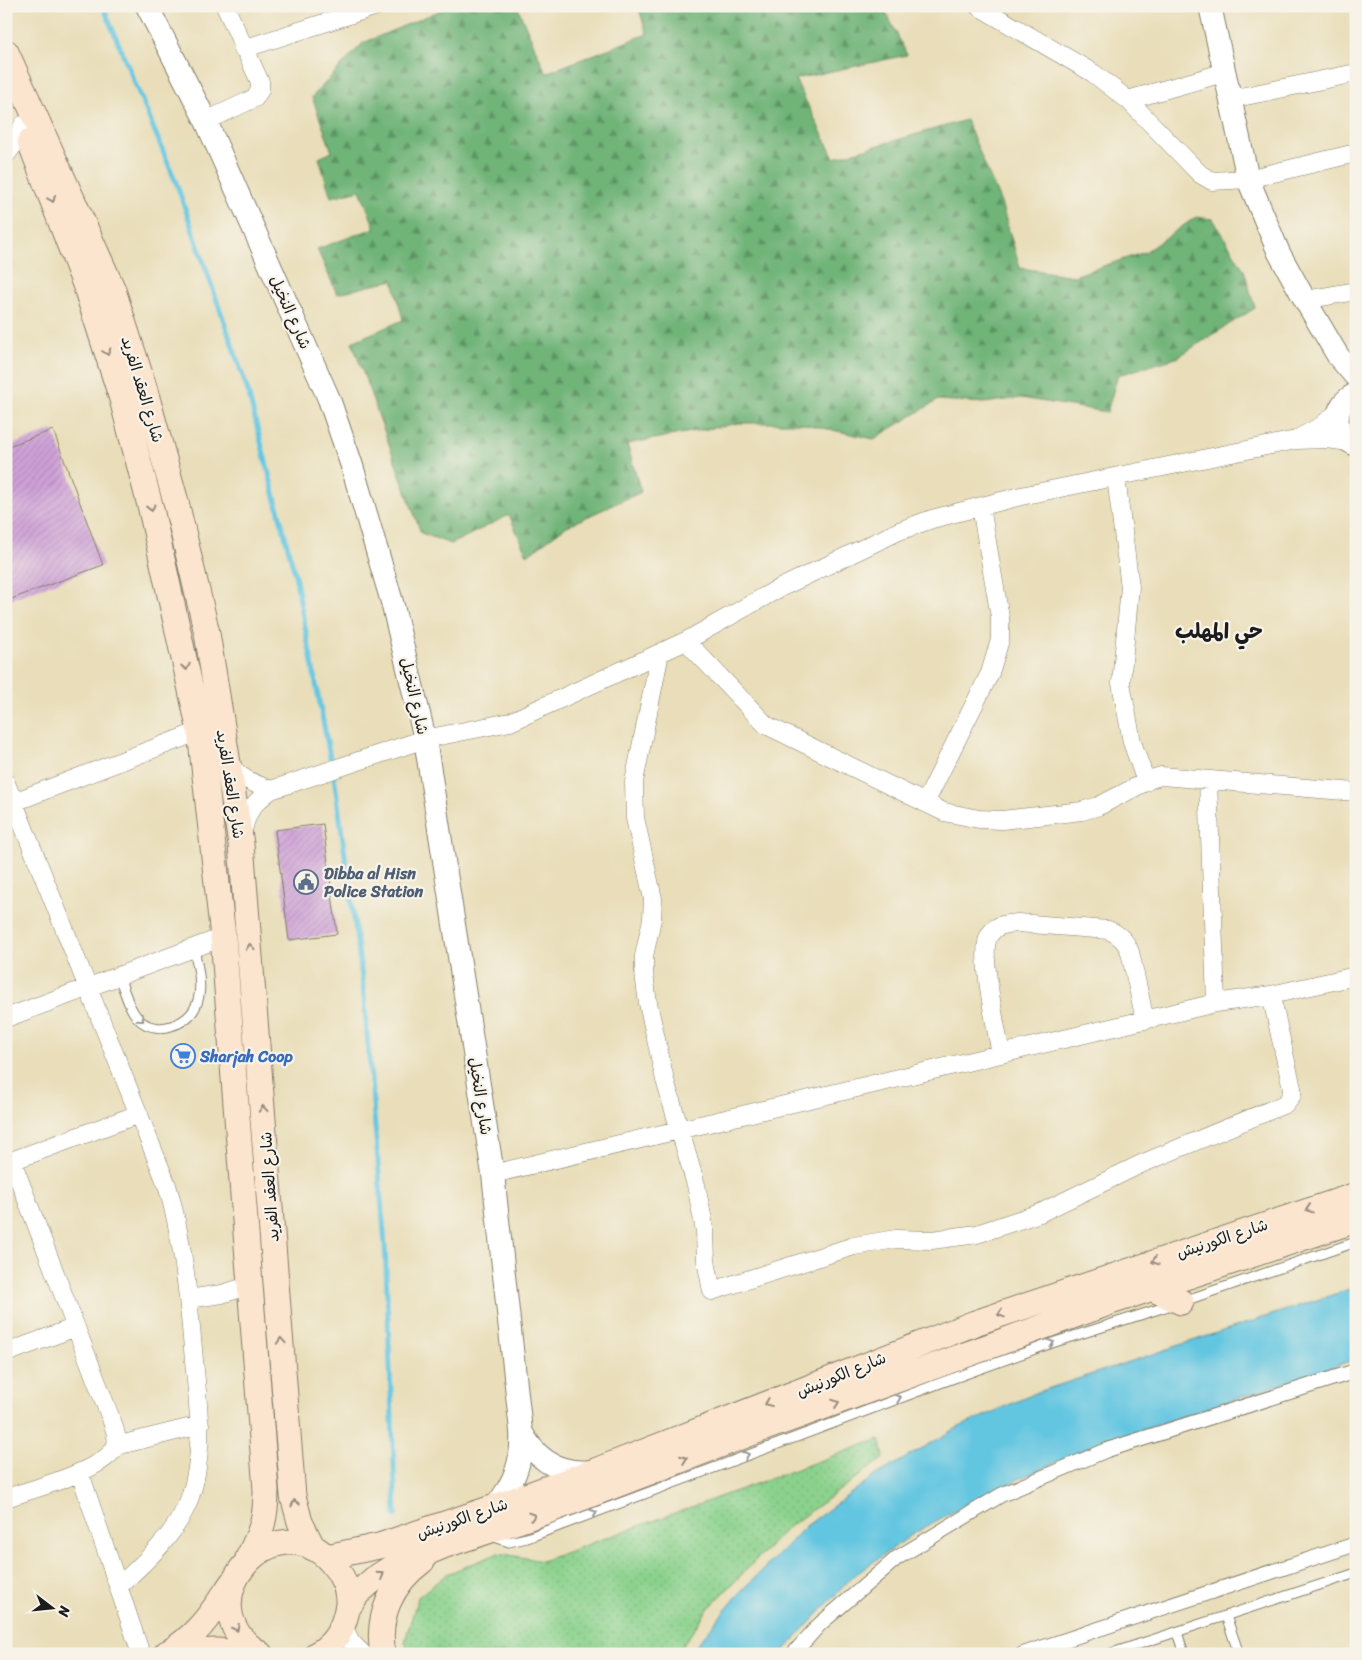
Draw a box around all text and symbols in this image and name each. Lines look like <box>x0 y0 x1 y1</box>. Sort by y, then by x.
one-way arrow <box>46 194 56 202</box>
street label: شارع النخيل <box>261 270 320 354</box>
street label: شارع العقد الفريد <box>112 332 173 446</box>
one-way arrow <box>101 347 111 355</box>
one-way arrow <box>145 504 155 512</box>
district label: حي المهلب <box>1175 612 1263 650</box>
street label: شارع النخيل <box>392 655 437 738</box>
one-way arrow <box>180 662 191 671</box>
street label: شارع العقد الفريد <box>208 727 253 841</box>
place label: Dibba al Hisn Police Station <box>324 859 424 906</box>
public building icon: Dibba al Hisn Police Station <box>293 869 319 895</box>
one-way arrow <box>245 943 256 951</box>
one-way arrow <box>136 1014 145 1023</box>
place label: Sharjah Coop <box>199 1042 293 1071</box>
supermarket icon: Sharjah Coop <box>170 1043 196 1069</box>
street label: شارع النخيل <box>460 1055 501 1137</box>
one-way arrow <box>258 1105 269 1113</box>
street label: شارع العقد الفريد <box>251 1131 288 1243</box>
one-way arrow <box>1306 1204 1314 1214</box>
street label: شارع الكورنيش <box>1172 1210 1272 1267</box>
one-way arrow <box>1151 1255 1160 1265</box>
one-way arrow <box>998 1308 1006 1318</box>
one-way arrow <box>276 1337 287 1345</box>
one-way arrow <box>1046 1339 1055 1349</box>
street label: شارع الكورنيش <box>792 1343 891 1406</box>
one-way arrow <box>894 1394 902 1404</box>
one-way arrow <box>764 1397 773 1407</box>
one-way arrow <box>832 1399 840 1409</box>
one-way arrow <box>741 1451 750 1461</box>
one-way arrow <box>679 1455 688 1465</box>
street label: شارع الكورنيش <box>413 1489 512 1548</box>
one-way arrow <box>290 1498 301 1507</box>
one-way arrow <box>589 1509 598 1519</box>
one-way arrow <box>527 1512 535 1522</box>
one-way arrow <box>375 1572 384 1581</box>
north arrow <box>28 1582 78 1632</box>
text: N <box>51 1602 78 1620</box>
one-way arrow <box>230 1623 241 1632</box>

